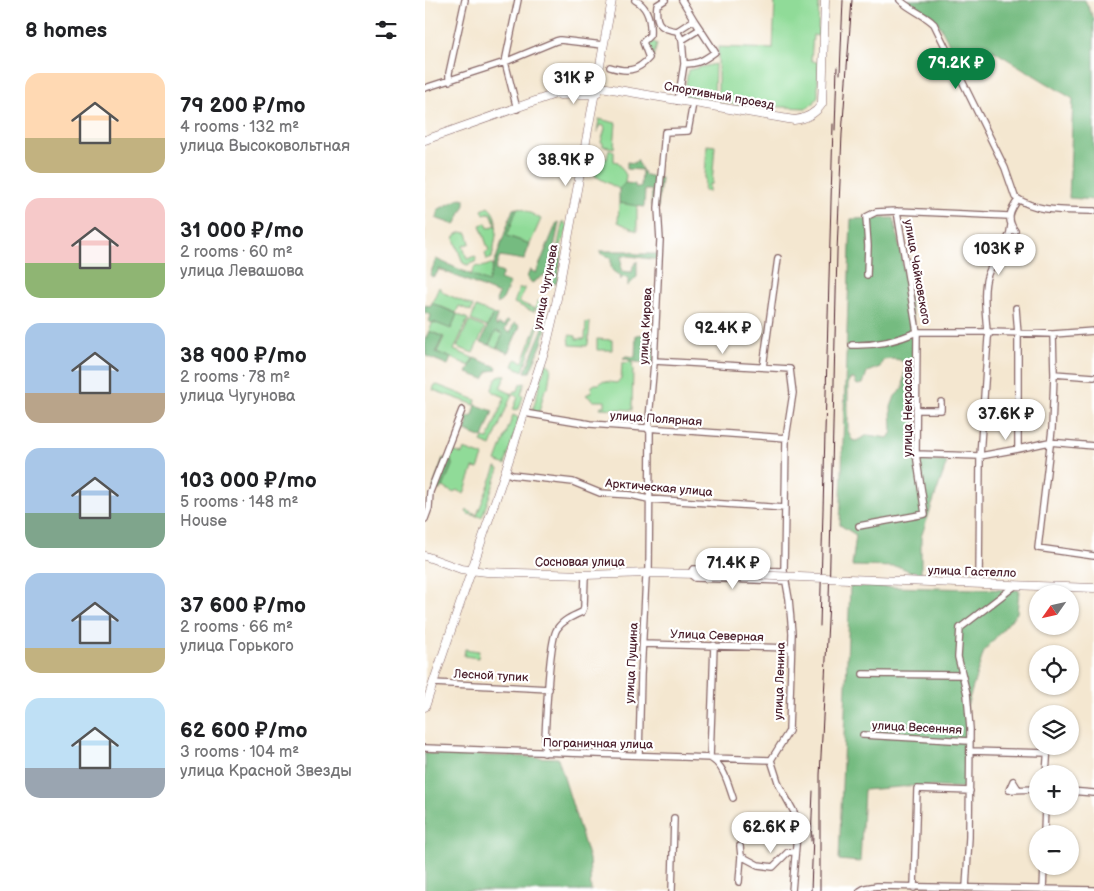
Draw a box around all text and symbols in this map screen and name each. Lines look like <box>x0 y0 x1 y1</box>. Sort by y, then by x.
icon: filters <box>372 16 400 44</box>
text: 8 homes <box>25 18 107 43</box>
pin: 79.2K ₽ <box>910 48 1002 90</box>
text: 79.2K ₽ <box>928 54 984 73</box>
pin: 31K ₽ <box>539 62 609 105</box>
text: 31K ₽ <box>554 69 594 88</box>
street label: Спортивный проезд <box>663 79 776 113</box>
icon: home <box>65 93 125 153</box>
text: 79 200 ₽/mo <box>180 93 306 118</box>
text: 4 rooms · 132 m² <box>180 118 299 137</box>
text: улица Высоковольтная <box>180 137 350 156</box>
pin: 38.9K ₽ <box>520 144 612 187</box>
text: 38.9K ₽ <box>538 151 594 170</box>
icon: home <box>65 218 125 278</box>
text: 31 000 ₽/mo <box>180 218 304 243</box>
street label: улица Чайковского <box>900 218 934 326</box>
pin: 103K ₽ <box>958 234 1040 276</box>
text: 103K ₽ <box>974 240 1024 259</box>
text: 2 rooms · 60 m² <box>180 243 293 262</box>
street label: улица Чугунова <box>530 243 562 331</box>
text: улица Левашова <box>180 262 304 281</box>
street label: улица Кирова <box>636 287 656 365</box>
pin: 92.4K ₽ <box>677 312 769 355</box>
text: 92.4K ₽ <box>695 319 751 338</box>
icon: home <box>65 343 125 403</box>
text: 38 900 ₽/mo <box>180 343 307 368</box>
street label: улица Некрасова <box>901 359 916 457</box>
text: 2 rooms · 78 m² <box>180 368 290 387</box>
text: улица Чугунова <box>180 387 295 406</box>
pin: 37.6K ₽ <box>960 398 1052 441</box>
text: 37.6K ₽ <box>978 405 1034 424</box>
street label: улица Полярная <box>609 408 703 430</box>
icon: home <box>65 468 125 528</box>
text: 103 000 ₽/mo <box>180 468 317 493</box>
street label: Арктическая улица <box>604 476 713 500</box>
text: 5 rooms · 148 m² <box>180 493 298 512</box>
text: House <box>180 512 227 531</box>
pin: 71.4K ₽ <box>687 548 779 590</box>
text: 71.4K ₽ <box>706 554 760 573</box>
street label: Сосновая улица <box>535 555 625 570</box>
street label: улица Гастелло <box>928 563 1016 581</box>
north arrow <box>1029 585 1079 635</box>
map controls <box>1029 585 1079 875</box>
icon: home <box>65 593 125 653</box>
text: 37 600 ₽/mo <box>180 593 306 618</box>
text: 2 rooms · 66 m² <box>180 618 293 637</box>
street label: улица Пущина <box>622 622 642 704</box>
street label: Улица Северная <box>670 627 764 645</box>
text: улица Горького <box>180 637 294 656</box>
street label: улица Ленина <box>771 642 789 720</box>
button: locate <box>1029 645 1079 695</box>
street label: Лесной тупик <box>452 667 529 685</box>
button: layers <box>1029 705 1079 755</box>
icon: home <box>65 718 125 778</box>
text: 62 600 ₽/mo <box>180 718 307 743</box>
street label: улица Весенняя <box>872 718 963 738</box>
street label: Пограничная улица <box>543 736 653 752</box>
text: 3 rooms · 104 m² <box>180 743 299 762</box>
text: улица Красной Звезды <box>180 762 352 781</box>
button: + <box>1029 765 1079 815</box>
pin: 62.6K ₽ <box>725 812 817 854</box>
text: 62.6K ₽ <box>742 818 800 837</box>
button: − <box>1029 825 1079 875</box>

